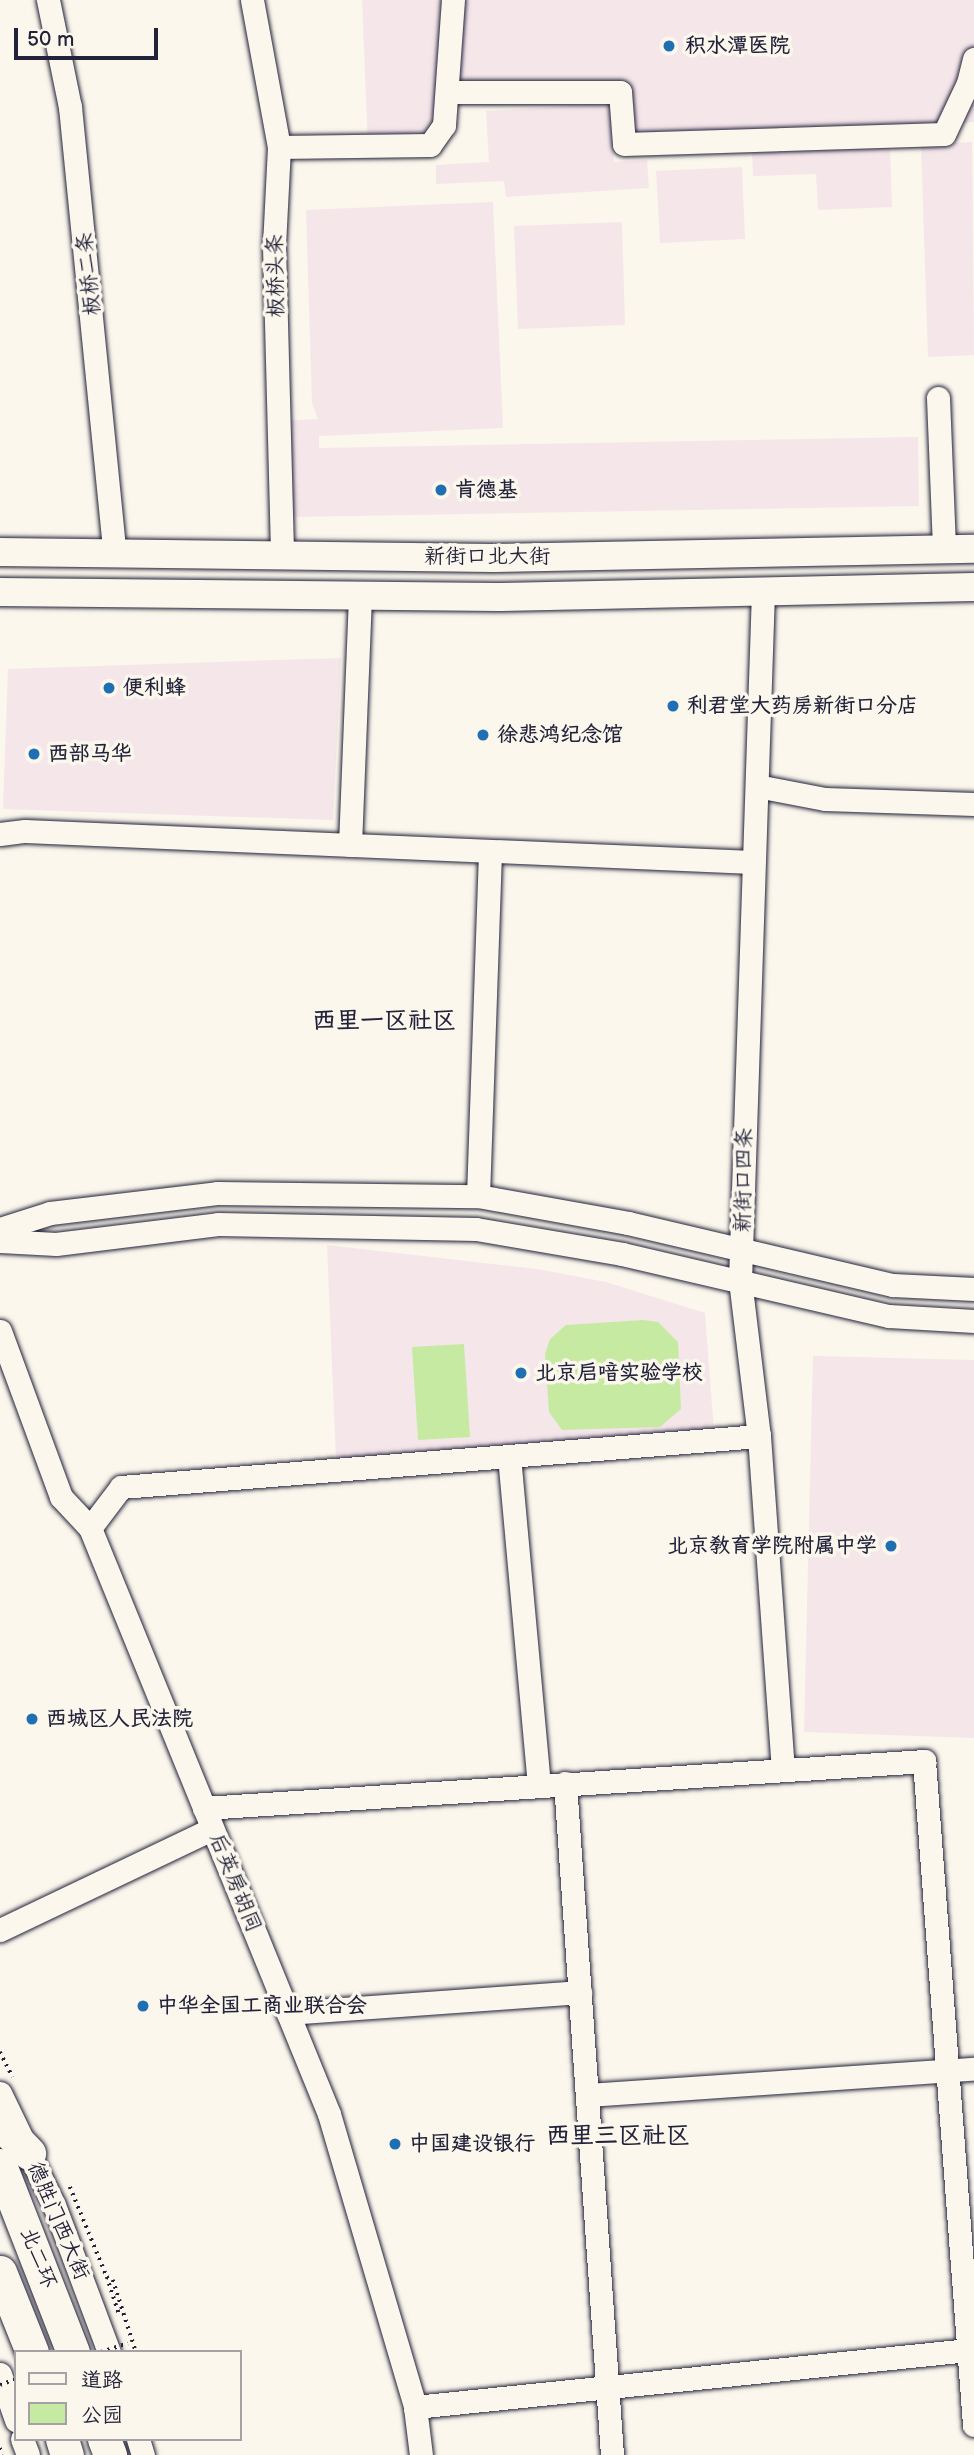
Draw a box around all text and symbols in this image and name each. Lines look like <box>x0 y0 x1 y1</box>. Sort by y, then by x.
scale bar <box>18 14 161 58</box>
text: 50 m <box>27 27 74 52</box>
place label: 积水潭医院 <box>685 33 790 59</box>
marker: 积水潭医院 <box>659 36 679 56</box>
street label: 板桥二条 <box>72 231 106 317</box>
street label: 板桥头条 <box>263 234 289 318</box>
place label: 肯德基 <box>455 477 518 503</box>
marker: 肯德基 <box>433 482 449 498</box>
street label: 新街口北大街 <box>424 544 550 570</box>
place label: 便利蜂 <box>123 675 186 701</box>
marker: 便利蜂 <box>101 680 117 696</box>
place label: 利君堂大药房新街口分店 <box>687 693 918 719</box>
marker: 利君堂大药房新街口分店 <box>665 698 681 714</box>
place label: 徐悲鸿纪念馆 <box>497 722 623 748</box>
marker: 徐悲鸿纪念馆 <box>475 727 491 743</box>
place label: 西部马华 <box>48 741 132 767</box>
marker: 西部马华 <box>26 746 42 762</box>
district label: 西里一区社区 <box>312 1007 456 1035</box>
street label: 新街口四条 <box>730 1127 758 1233</box>
place label: 北京启喑实验学校 <box>535 1360 703 1386</box>
marker: 北京启喑实验学校 <box>513 1365 529 1381</box>
place label: 北京教育学院附属中学 <box>667 1533 877 1559</box>
marker: 北京教育学院附属中学 <box>883 1538 899 1554</box>
place label: 西城区人民法院 <box>46 1706 193 1732</box>
marker: 西城区人民法院 <box>24 1711 40 1727</box>
street label: 后英房胡同 <box>204 1830 266 1936</box>
place label: 中华全国工商业联合会 <box>157 1993 367 2019</box>
marker: 中华全国工商业联合会 <box>135 1998 151 2014</box>
district label: 西里三区社区 <box>546 2122 690 2150</box>
place label: 中国建设银行 <box>409 2131 535 2157</box>
marker: 中国建设银行 <box>387 2136 403 2152</box>
street label: 德胜门西大街 <box>22 2158 94 2284</box>
street label: 北二环 <box>15 2224 61 2292</box>
legend <box>14 2350 242 2441</box>
text: 道路 <box>81 2368 123 2393</box>
text: 公园 <box>81 2403 123 2428</box>

